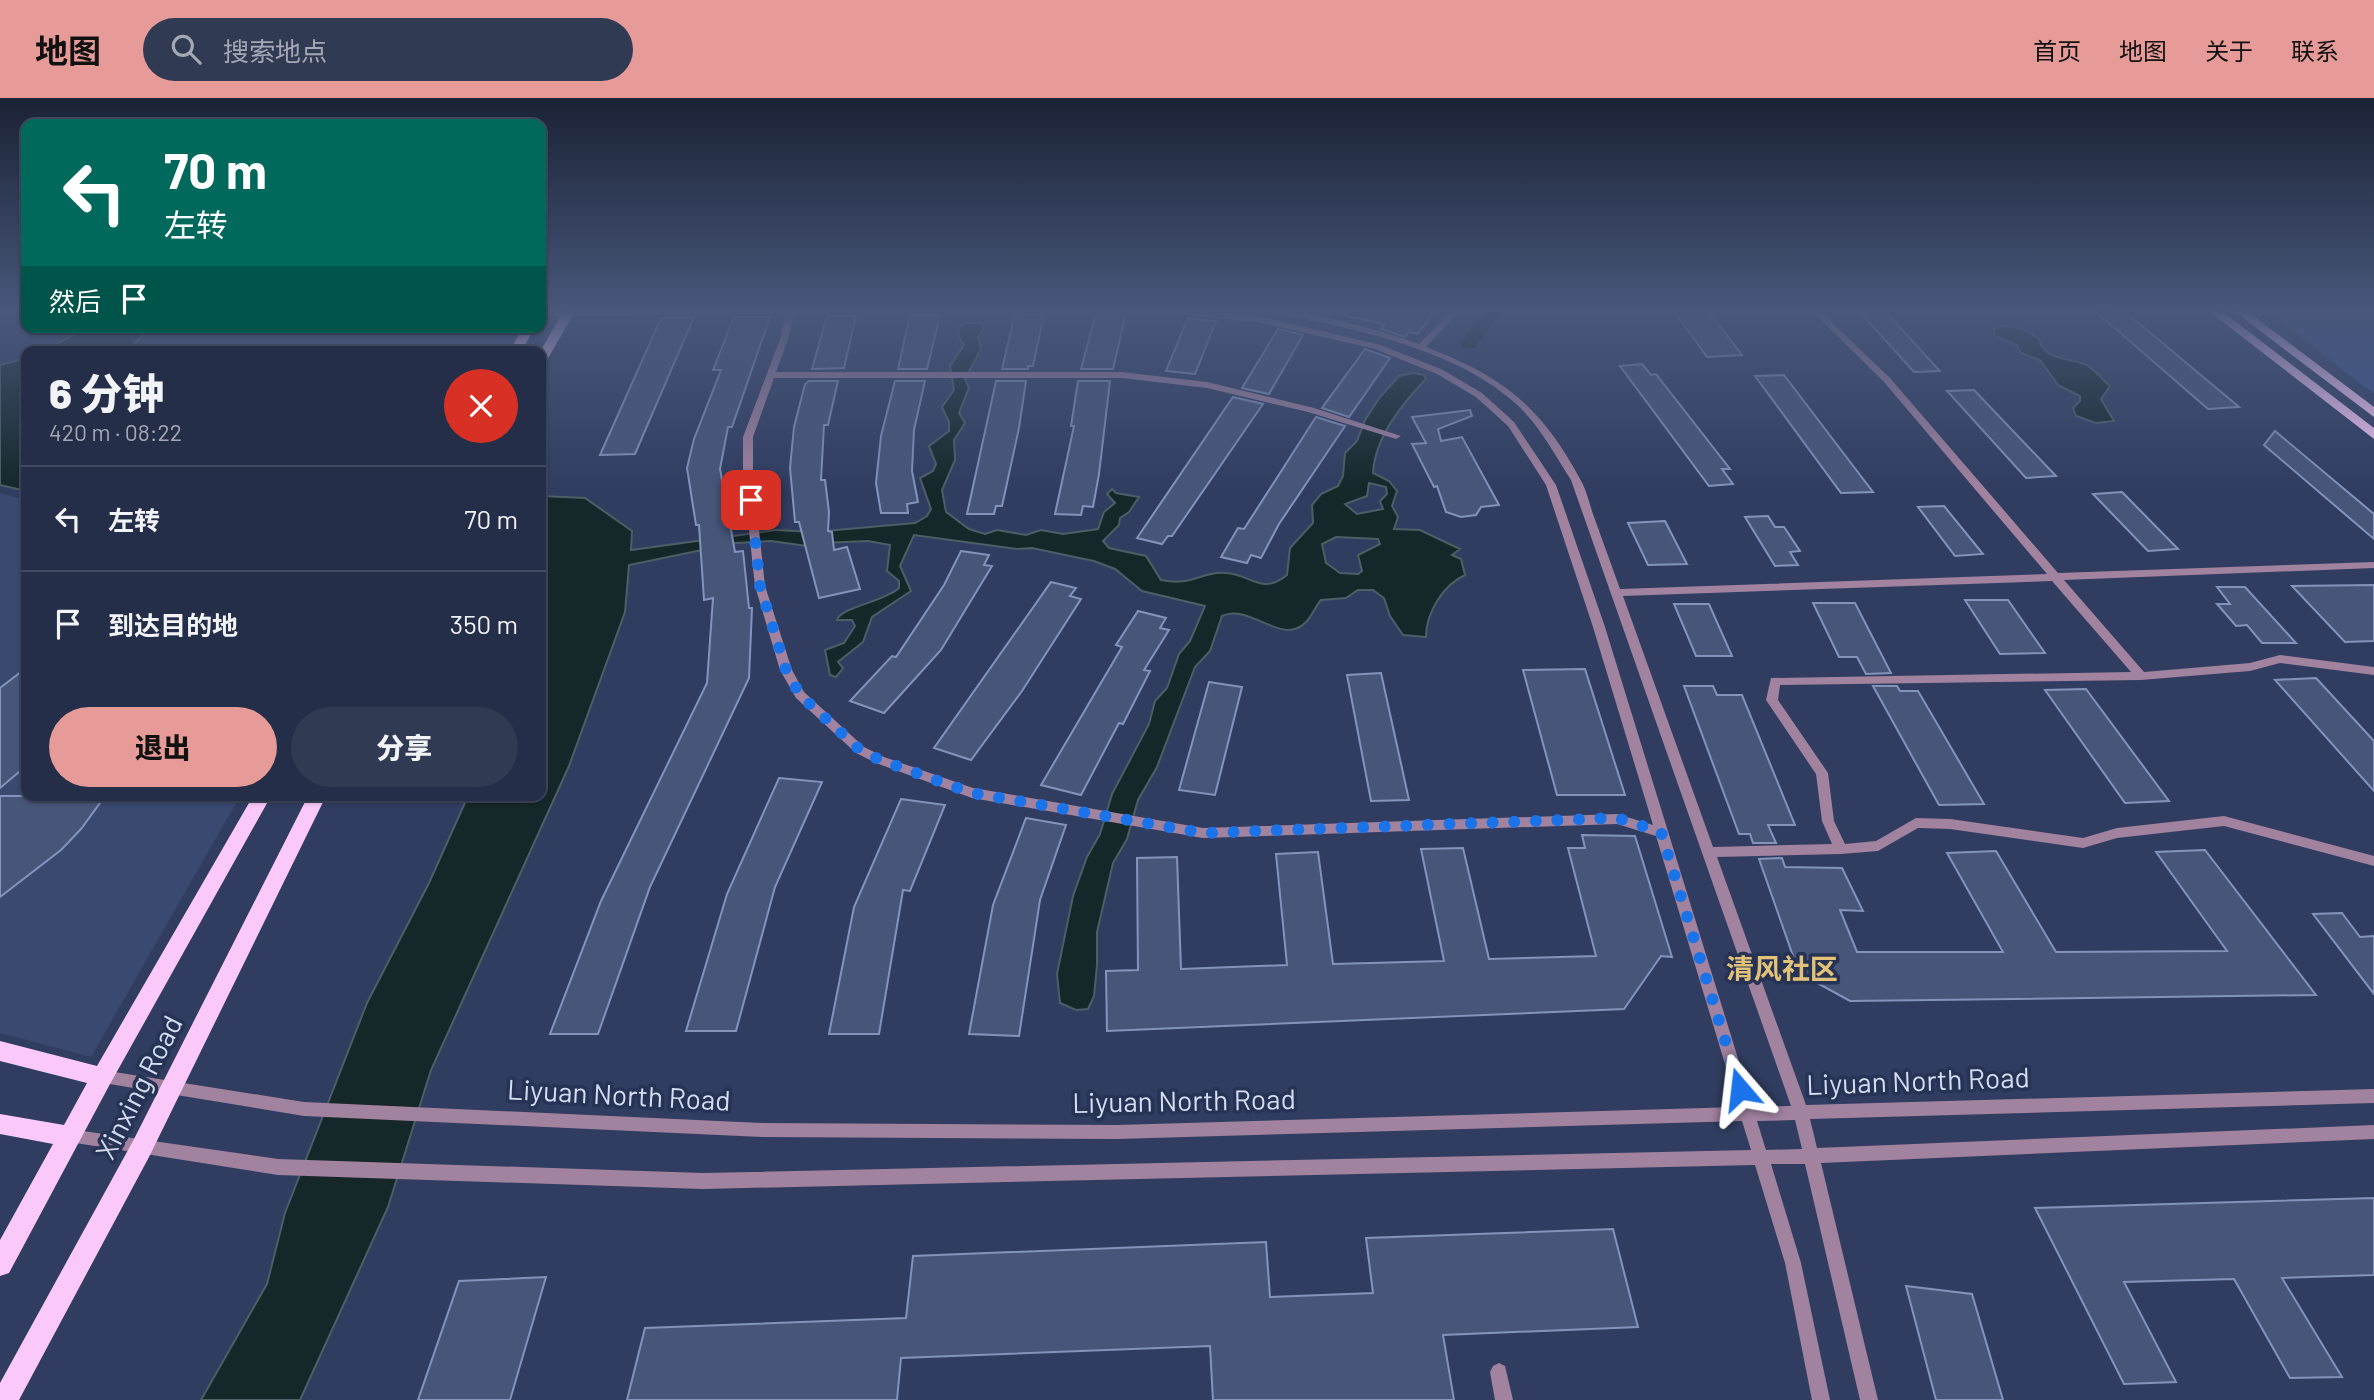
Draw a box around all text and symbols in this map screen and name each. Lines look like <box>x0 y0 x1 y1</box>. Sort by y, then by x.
search box <box>143 18 633 81</box>
text: 地图 <box>35 30 101 70</box>
icon: search <box>167 30 205 68</box>
text: 搜索地点 <box>223 35 327 66</box>
text: 首页 <box>2033 36 2081 65</box>
text: 地图 <box>2119 36 2167 65</box>
text: 关于 <box>2205 36 2253 65</box>
text: 联系 <box>2291 36 2339 65</box>
text: 70 m <box>164 140 267 199</box>
icon: left <box>49 147 140 238</box>
text: 左转 <box>164 205 228 243</box>
icon: arrive <box>115 280 153 318</box>
text: 然后 <box>49 285 101 316</box>
text: 6 分钟 <box>49 367 164 417</box>
button: close <box>444 369 518 443</box>
text: 420 m · 08:22 <box>49 418 182 446</box>
pin <box>721 470 781 530</box>
icon: arrive <box>732 481 770 519</box>
icon: left <box>49 500 87 538</box>
text: 70 m <box>464 503 518 534</box>
text: 左转 <box>108 504 160 535</box>
icon: arrive <box>49 605 87 643</box>
text: 350 m <box>450 608 518 639</box>
text: 到达目的地 <box>108 609 238 640</box>
button: 退出 <box>49 707 277 787</box>
button: 分享 <box>291 707 518 787</box>
district label: 清风社区 <box>1726 951 1838 985</box>
street label: Xinxing Road <box>87 1009 189 1165</box>
position arrow <box>1703 1052 1777 1126</box>
street label: Liyuan North Road <box>1806 1059 2030 1101</box>
street label: Liyuan North Road <box>506 1071 732 1117</box>
street label: Liyuan North Road <box>1072 1081 1296 1119</box>

